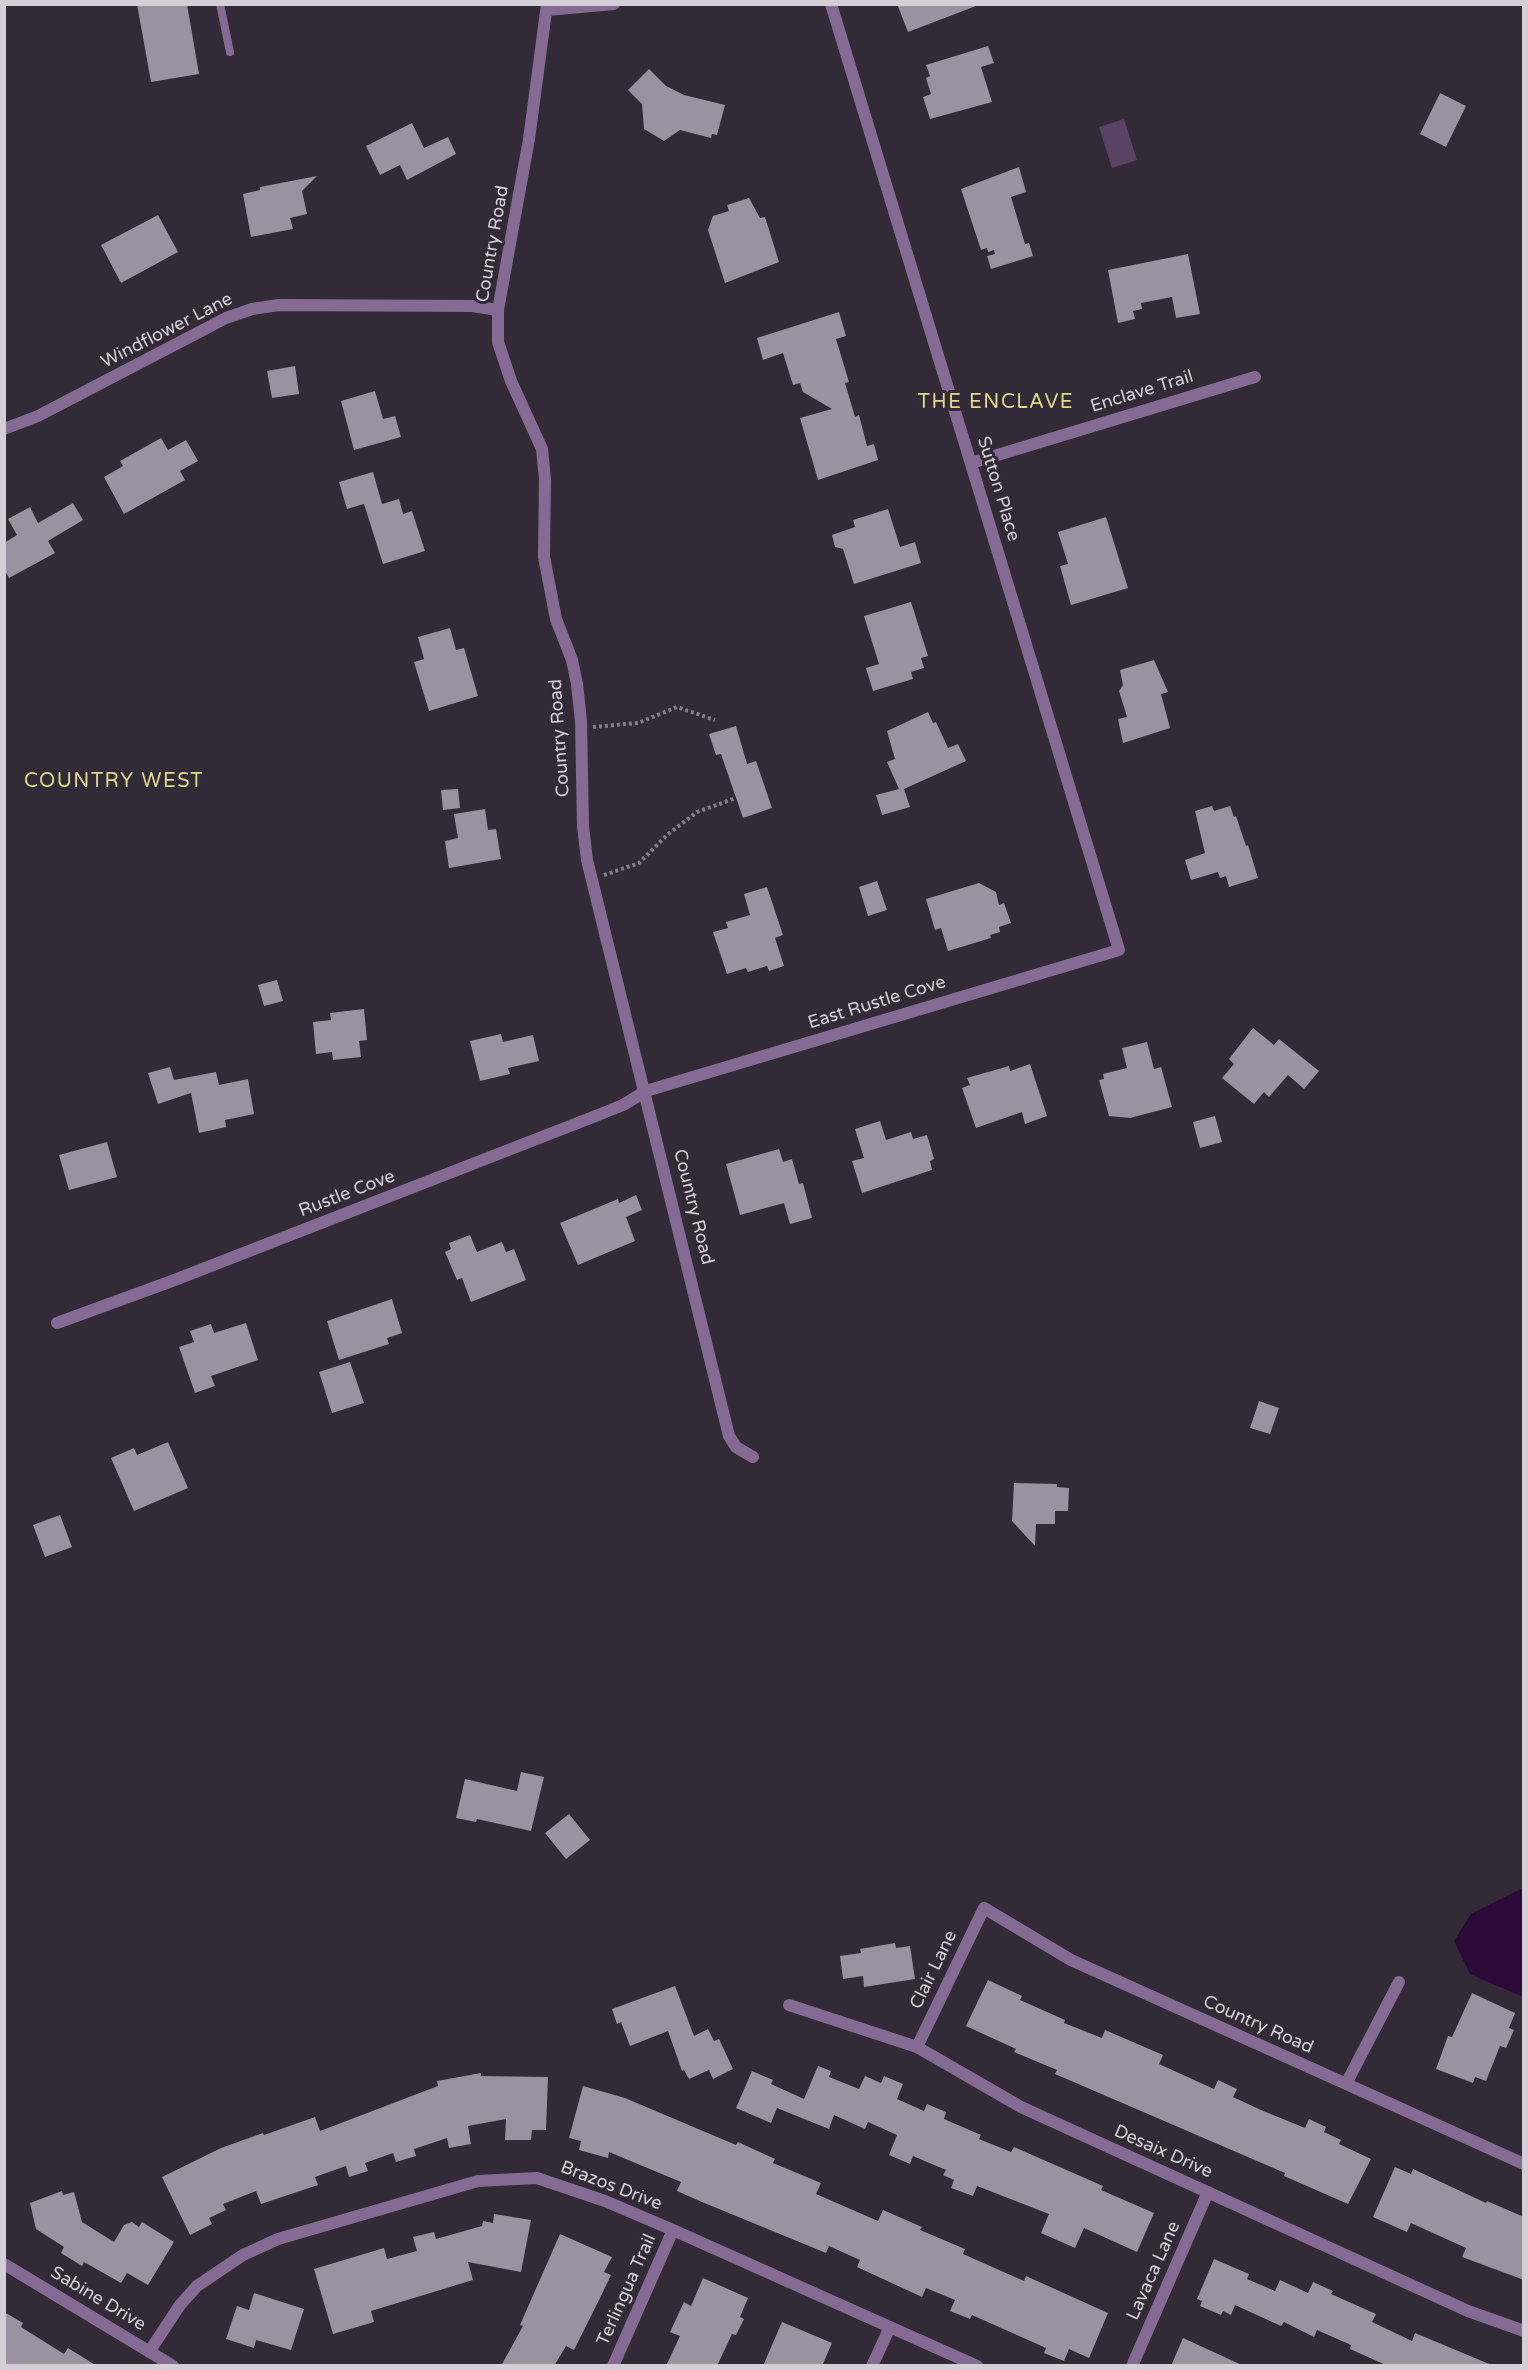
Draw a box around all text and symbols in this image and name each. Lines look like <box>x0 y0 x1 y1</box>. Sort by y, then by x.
street label: Country Road <box>472 184 514 304</box>
street label: Windflower Lane <box>98 289 236 373</box>
street label: Enclave Trail <box>1088 366 1196 418</box>
district label: THE ENCLAVE <box>918 391 1074 415</box>
street label: Sutton Place <box>972 434 1024 544</box>
street label: Country Road <box>545 678 575 798</box>
district label: COUNTRY WEST <box>24 770 204 794</box>
street label: East Rustle Cove <box>806 972 948 1034</box>
street label: Country Road <box>668 1147 718 1267</box>
street label: Rustle Cove <box>296 1166 398 1222</box>
street label: Clair Lane <box>906 1927 962 2013</box>
street label: Country Road <box>1200 1991 1316 2059</box>
street label: Desaix Drive <box>1110 2121 1216 2183</box>
street label: Brazos Drive <box>557 2157 665 2215</box>
street label: Lavaca Lane <box>1123 2218 1185 2324</box>
street label: Terlingua Trail <box>593 2231 661 2349</box>
street label: Sabine Drive <box>46 2262 150 2336</box>

